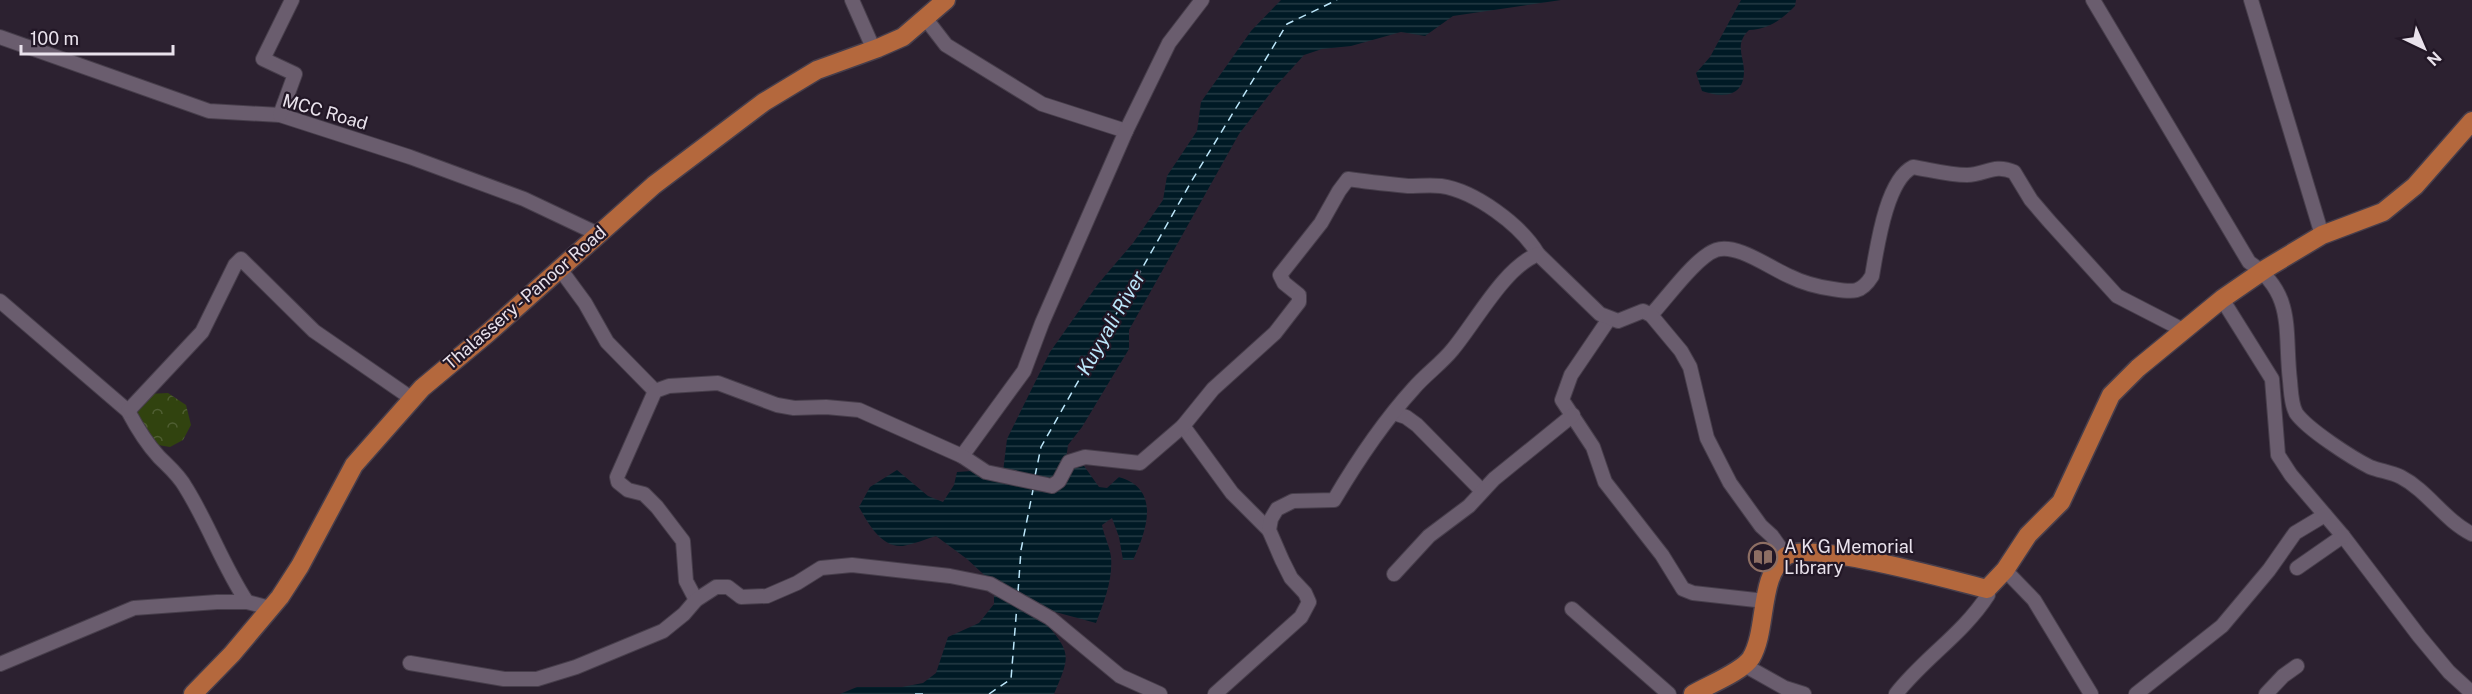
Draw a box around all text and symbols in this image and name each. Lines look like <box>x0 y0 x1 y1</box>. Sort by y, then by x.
scale bar <box>21 18 172 56</box>
north arrow <box>2394 18 2454 78</box>
text: 100 m <box>30 28 79 49</box>
text: N <box>2423 47 2445 70</box>
street label: MCC Road <box>280 89 370 134</box>
street label: Thalassery - Panoor Road <box>439 221 610 374</box>
water label: Kuyyali River <box>1072 266 1151 379</box>
place label: A K G Memorial Library <box>1784 536 1914 578</box>
library icon: A K G Memorial Library <box>1747 541 1779 573</box>

